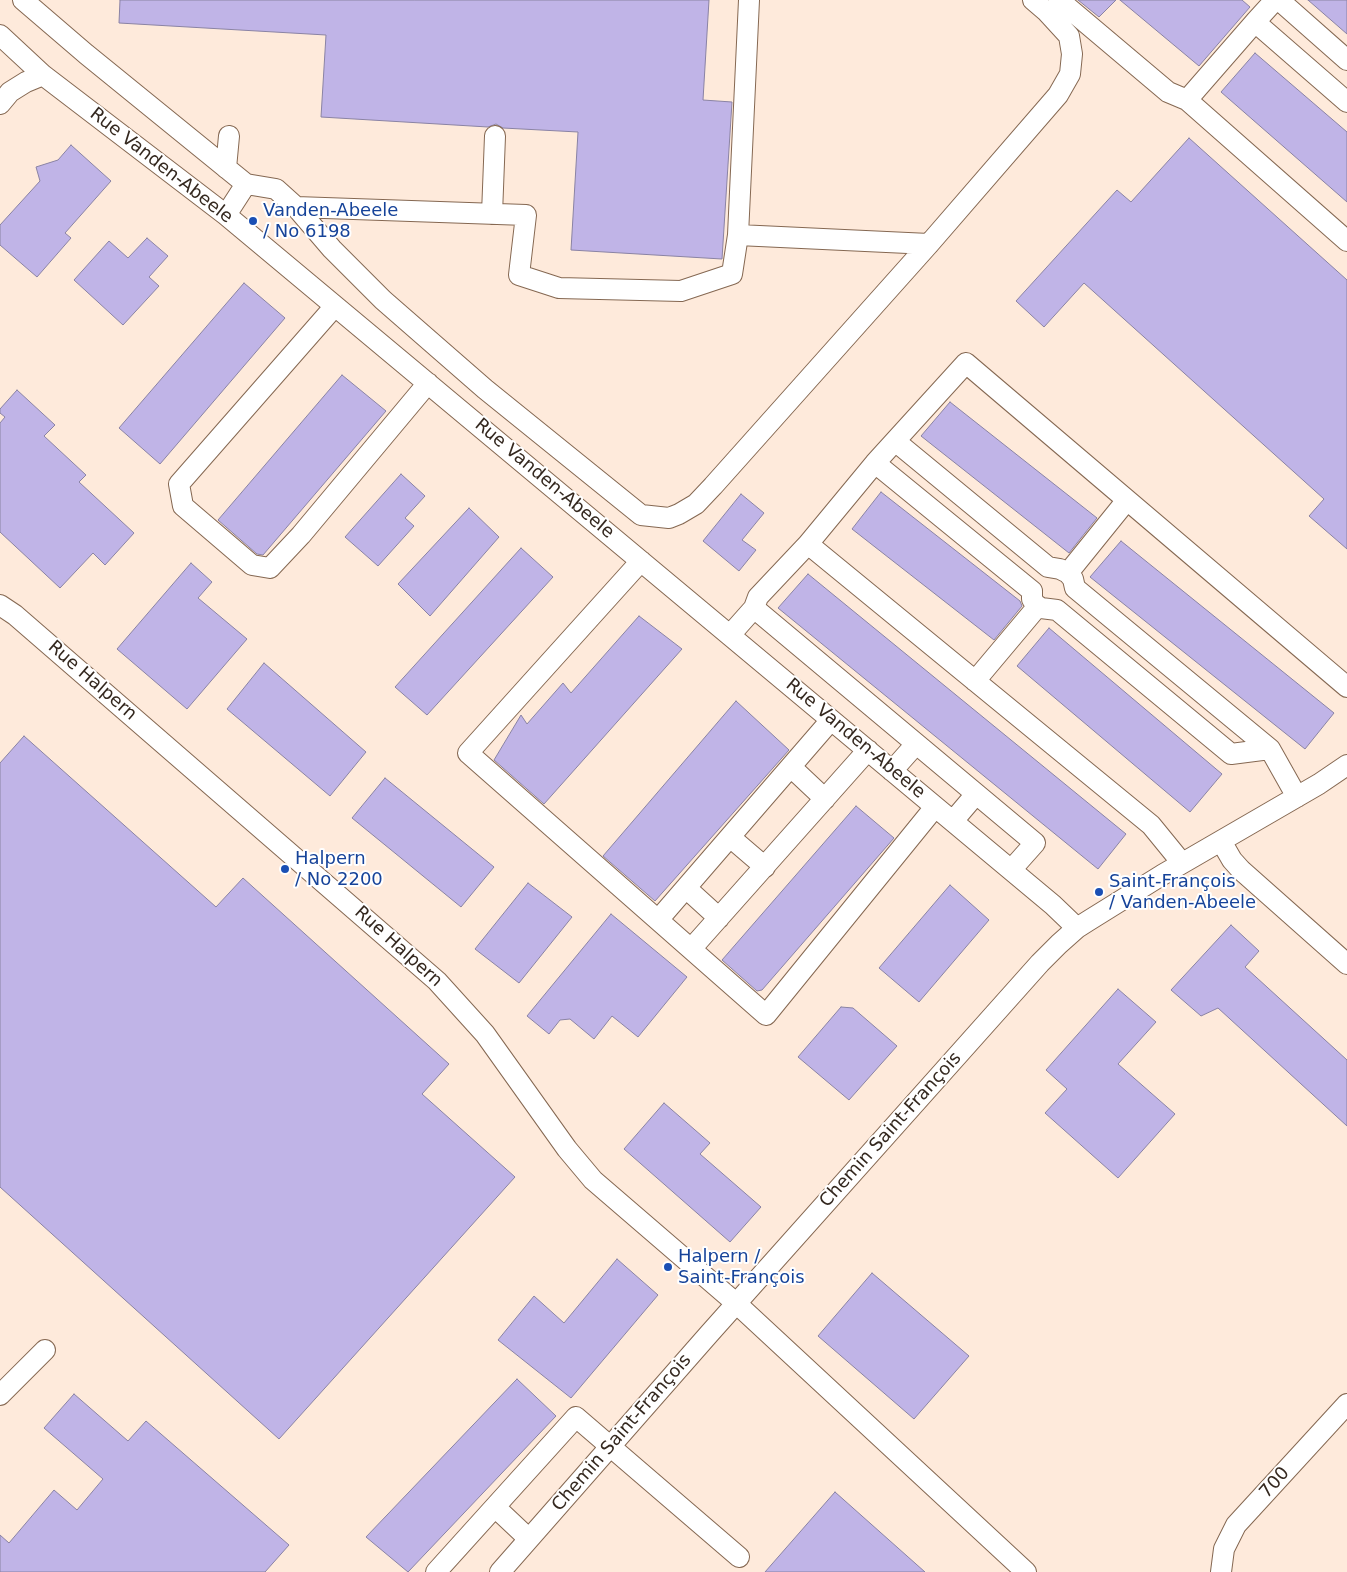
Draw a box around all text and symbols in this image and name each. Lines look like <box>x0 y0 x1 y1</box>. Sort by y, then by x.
street label: Rue Vanden-Abeele <box>85 104 237 228</box>
place label: Vanden-Abeele / No 6198 <box>263 200 398 242</box>
marker: Vanden-Abeele / No 6198 <box>247 215 259 227</box>
street label: Rue Vanden-Abeele <box>470 414 618 544</box>
street label: Rue Halpern <box>43 637 141 725</box>
street label: Rue Vanden-Abeele <box>781 674 929 804</box>
place label: Halpern / No 2200 <box>295 848 383 891</box>
marker: Halpern / No 2200 <box>279 863 291 875</box>
place label: Saint-François / Vanden-Abeele <box>1109 871 1256 914</box>
marker: Saint-François / Vanden-Abeele <box>1093 886 1105 898</box>
street label: Rue Halpern <box>350 902 446 992</box>
street label: Chemin Saint-François <box>816 1048 966 1212</box>
place label: Halpern / Saint-François <box>678 1246 805 1288</box>
marker: Halpern / Saint-François <box>662 1261 674 1273</box>
street label: Chemin Saint-François <box>548 1350 696 1516</box>
street label: 700 <box>1255 1463 1295 1503</box>

